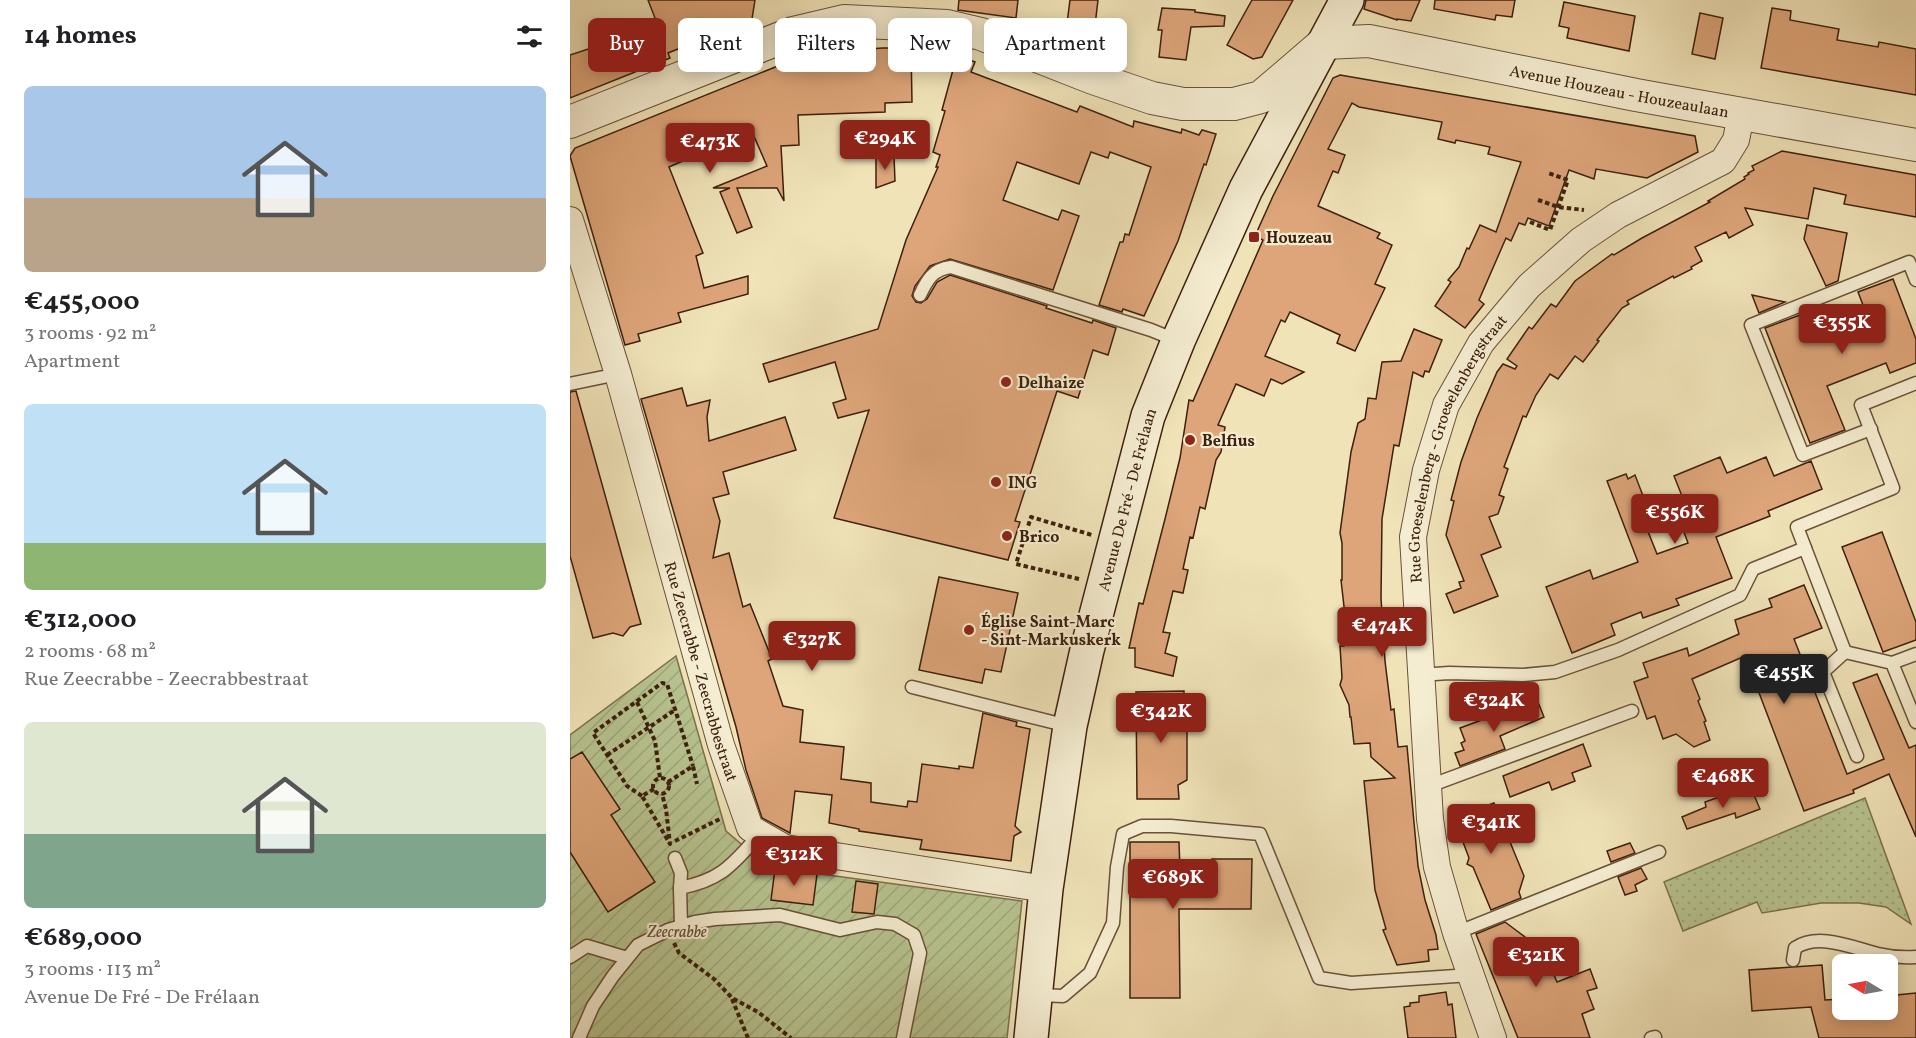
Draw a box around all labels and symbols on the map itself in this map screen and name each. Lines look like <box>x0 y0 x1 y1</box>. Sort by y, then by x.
street label: Avenue Houzeau - Houzeaulaan <box>1507 61 1730 124</box>
pin: €294K <box>843 120 927 171</box>
pin: €473K <box>668 123 752 174</box>
place label: Houzeau <box>1266 228 1332 250</box>
marker: Houzeau <box>1247 230 1261 244</box>
pin: €355K <box>1800 304 1884 355</box>
street label: Rue Groeselenberg - Groeselenbergstraat <box>1404 310 1513 584</box>
place label: Delhaize <box>1018 373 1085 395</box>
marker: Delhaize <box>999 375 1013 389</box>
street label: Avenue De Fré - De Frélaan <box>1094 405 1163 594</box>
place label: Belfius <box>1202 431 1255 453</box>
marker: Belfius <box>1183 433 1197 447</box>
place label: ING <box>1008 473 1037 495</box>
marker: ING <box>989 475 1003 489</box>
pin: €556K <box>1633 494 1717 545</box>
place label: Brico <box>1019 527 1059 549</box>
marker: Brico <box>1000 529 1014 543</box>
street label: Rue Zeecrabbe - Zeecrabbestraat <box>658 559 742 785</box>
pin: €474K <box>1340 607 1424 658</box>
place label: Église Saint-Marc - Sint-Markuskerk <box>981 612 1121 652</box>
pin: €327K <box>770 621 854 672</box>
marker: Église Saint-Marc - Sint-Markuskerk <box>962 623 976 637</box>
pin: €455K <box>1742 654 1826 705</box>
pin: €324K <box>1452 682 1536 733</box>
pin: €342K <box>1119 693 1203 744</box>
pin: €468K <box>1681 758 1765 809</box>
pin: €341K <box>1449 804 1533 855</box>
pin: €312K <box>752 836 836 887</box>
pin: €689K <box>1131 859 1215 910</box>
park label: Zeecrabbe <box>646 922 707 944</box>
pin: €321K <box>1494 937 1578 988</box>
north arrow <box>1832 954 1898 1020</box>

